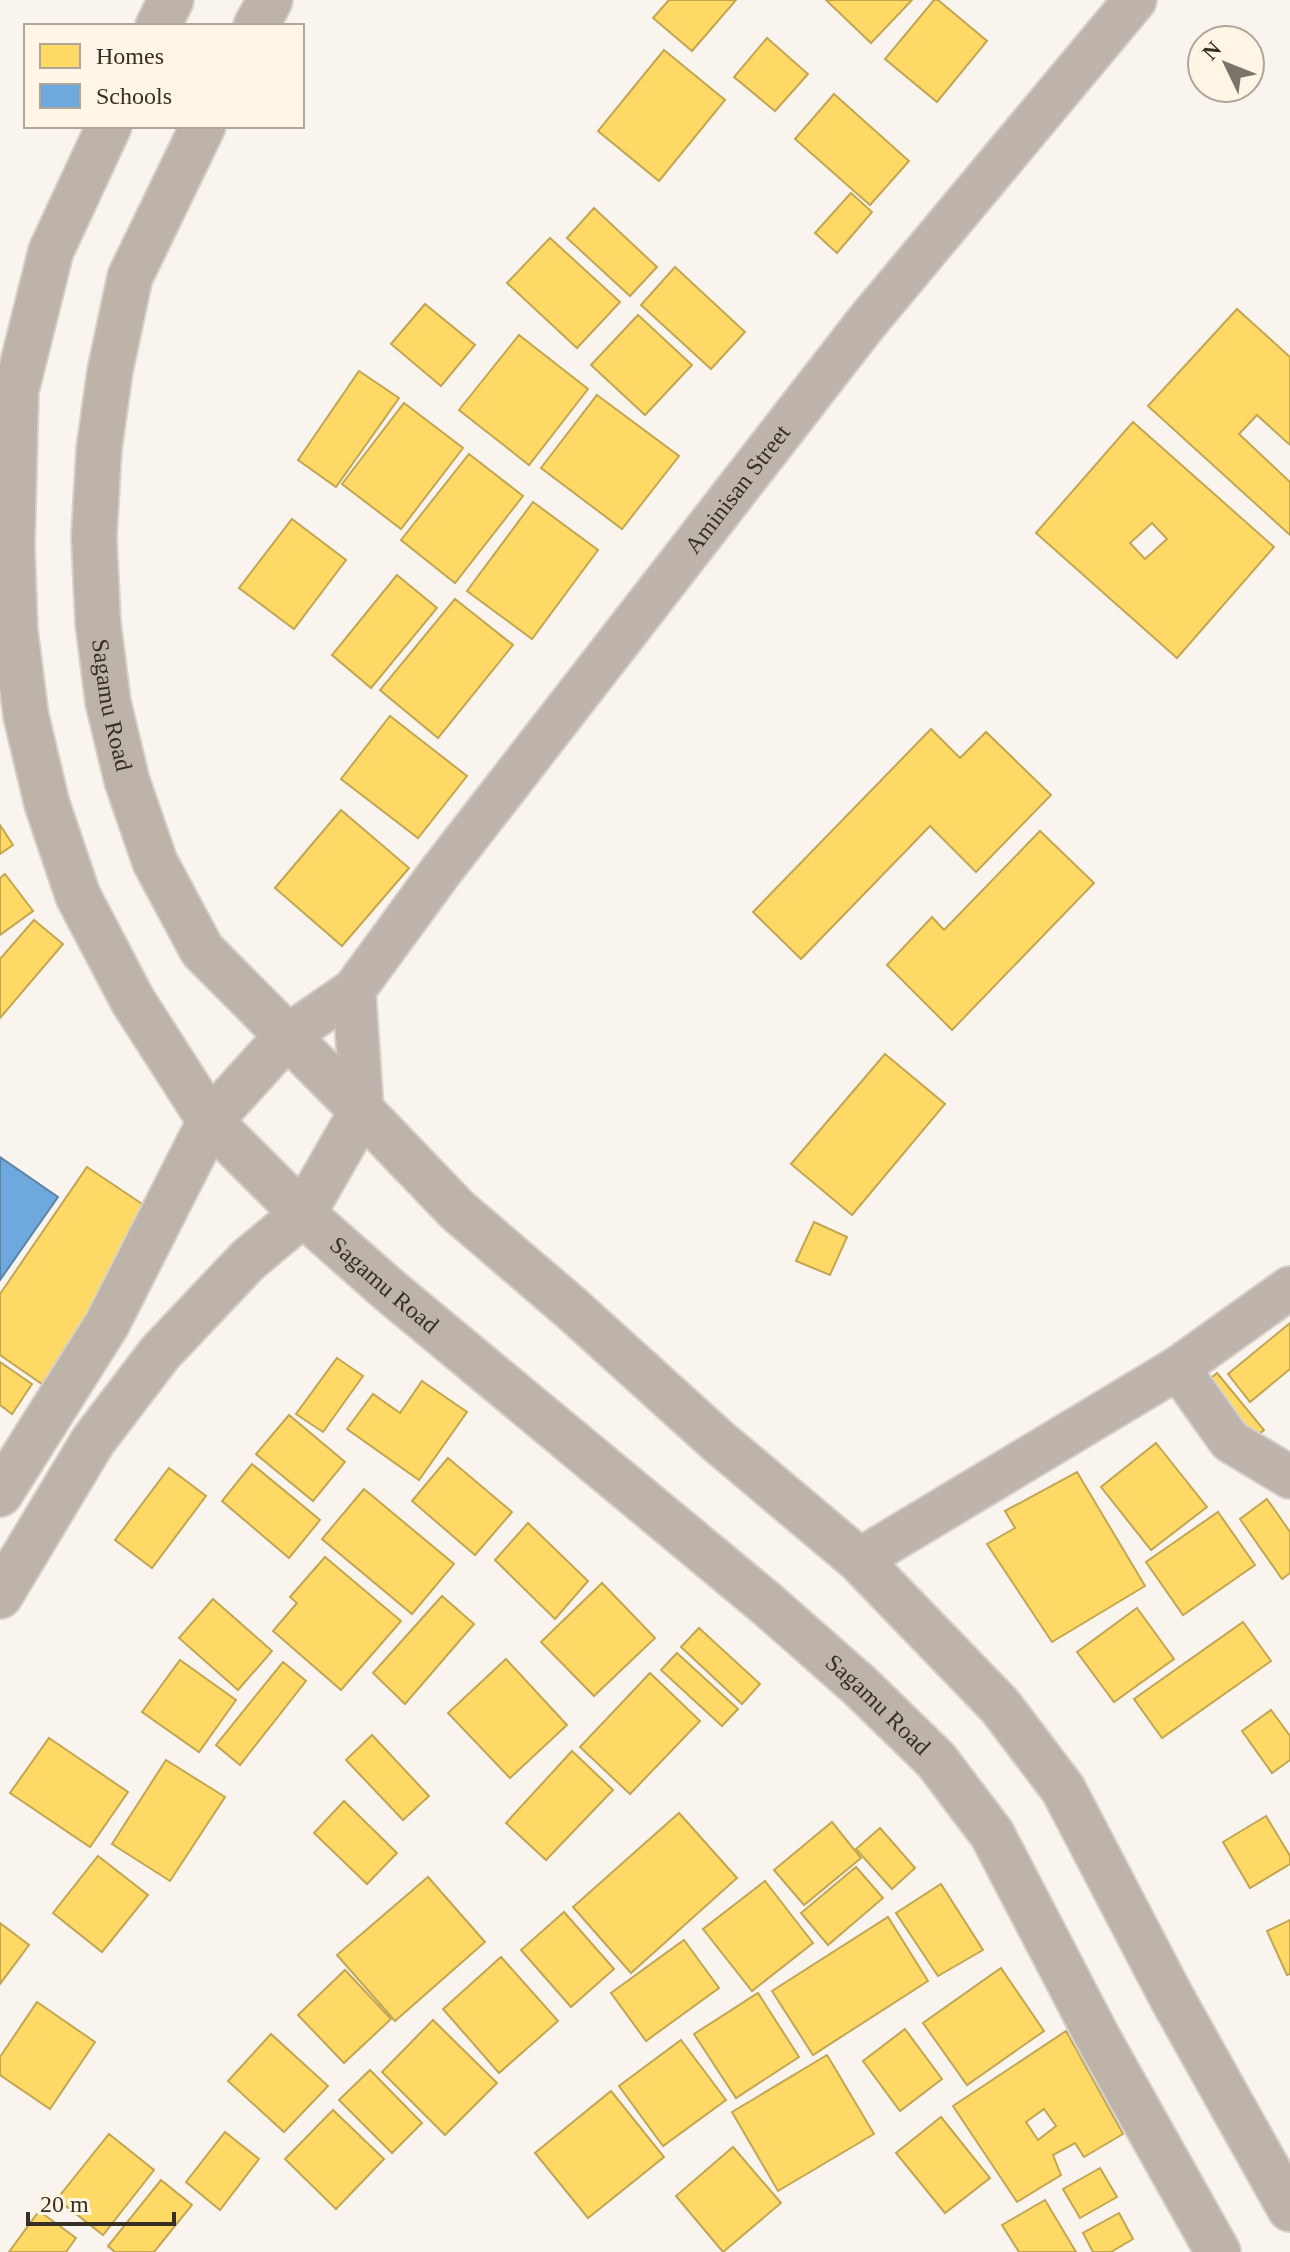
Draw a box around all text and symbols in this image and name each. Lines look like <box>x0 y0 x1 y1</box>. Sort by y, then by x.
legend <box>24 24 304 128</box>
north arrow <box>1186 24 1266 104</box>
text: N <box>1197 36 1226 65</box>
text: Homes <box>96 43 164 69</box>
text: Schools <box>96 83 172 109</box>
street label: Aminisan Street <box>679 419 795 558</box>
street label: Sagamu Road <box>87 637 137 774</box>
street label: Sagamu Road <box>325 1231 444 1338</box>
street label: Sagamu Road <box>820 1649 936 1760</box>
scale bar <box>28 2176 174 2226</box>
text: 20 m <box>40 2191 89 2217</box>

